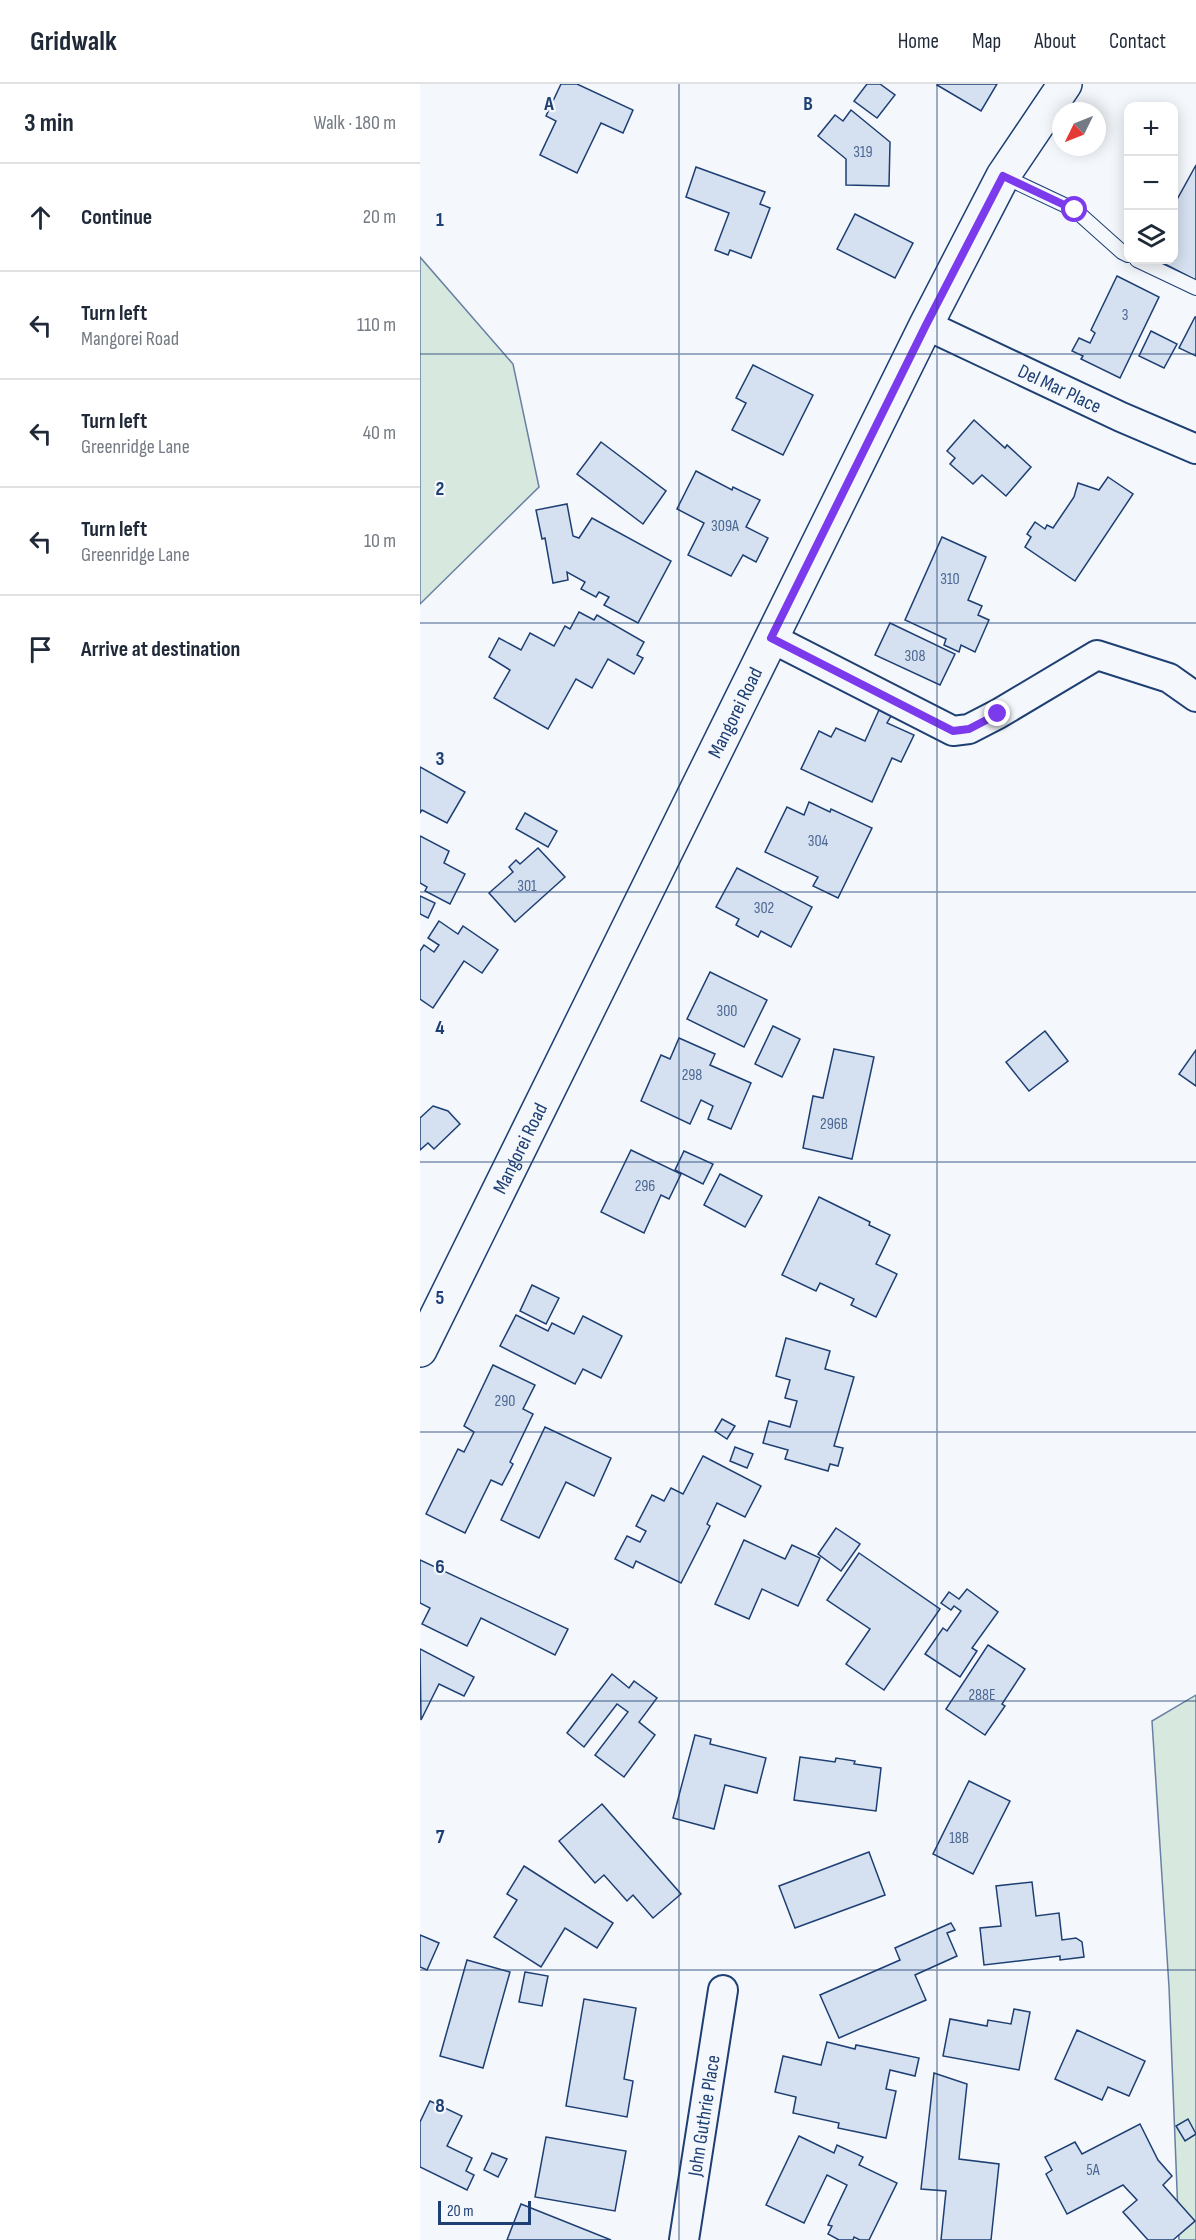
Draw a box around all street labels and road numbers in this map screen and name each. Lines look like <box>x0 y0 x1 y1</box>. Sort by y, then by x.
street label: Del Mar Place <box>1014 359 1105 419</box>
street label: Mangorei Road <box>703 664 768 762</box>
street label: Mangorei Road <box>488 1099 553 1198</box>
street label: John Guthrie Place <box>683 2053 726 2179</box>

